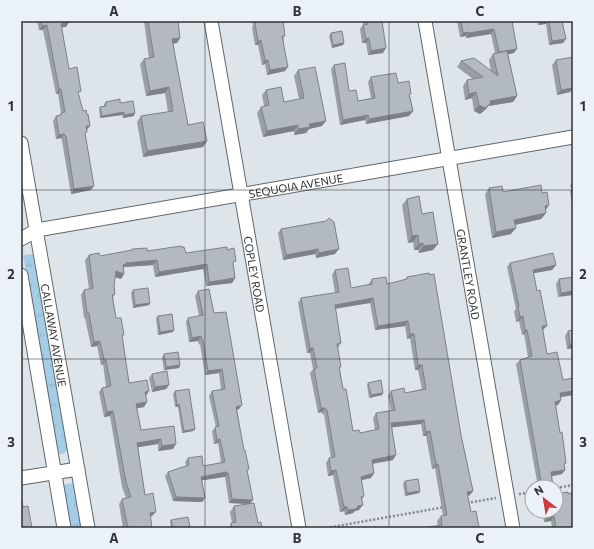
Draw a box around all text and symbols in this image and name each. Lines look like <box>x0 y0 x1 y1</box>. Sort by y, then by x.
text: A <box>109 3 119 19</box>
text: B <box>293 3 302 19</box>
text: C <box>476 3 485 19</box>
text: 1 <box>8 98 14 114</box>
text: 1 <box>580 98 586 114</box>
street label: SEQUOIA AVENUE <box>248 171 344 200</box>
street label: GRANTLEY ROAD <box>455 228 483 321</box>
street label: COPLEY ROAD <box>242 235 268 313</box>
text: 2 <box>7 266 15 282</box>
text: 2 <box>579 266 587 282</box>
street label: CALLAWAY AVENUE <box>39 282 70 388</box>
text: 3 <box>7 434 15 450</box>
text: 3 <box>579 434 587 450</box>
north arrow <box>524 479 564 519</box>
text: N <box>532 482 545 498</box>
text: A <box>109 530 119 546</box>
text: B <box>293 530 302 546</box>
text: C <box>476 530 485 546</box>

